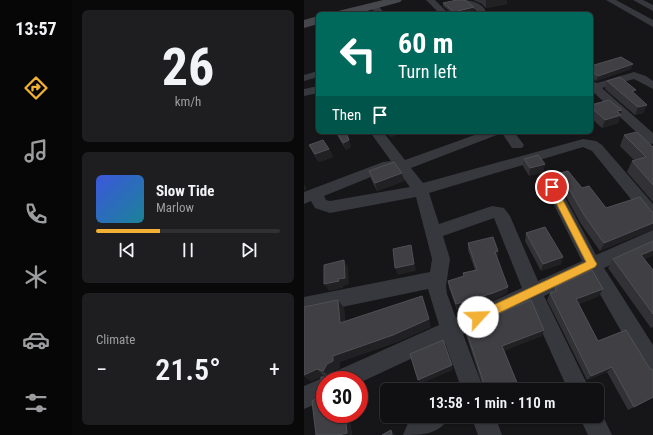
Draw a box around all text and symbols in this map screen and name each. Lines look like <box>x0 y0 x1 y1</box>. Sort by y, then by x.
text: 13:57 <box>15 18 57 39</box>
text: 60 m <box>398 27 454 60</box>
icon: left <box>332 28 384 80</box>
text: 26 <box>162 37 214 98</box>
text: Turn left <box>398 61 457 82</box>
icon: directions <box>22 74 50 102</box>
text: km/h <box>175 94 201 109</box>
icon: arrive <box>369 104 391 126</box>
text: Then <box>332 106 361 124</box>
icon: music <box>22 137 50 165</box>
pin <box>535 170 569 204</box>
icon: arrive <box>541 176 563 198</box>
text: Slow Tide <box>156 182 214 200</box>
icon: phone <box>22 200 50 228</box>
text: Marlow <box>156 200 194 215</box>
icon: previous <box>116 239 138 261</box>
icon: pause <box>177 239 199 261</box>
icon: next <box>238 239 260 261</box>
icon: climate <box>22 263 50 291</box>
position arrow <box>457 296 499 338</box>
icon: car <box>22 326 50 354</box>
text: Climate <box>96 332 135 347</box>
text: 21.5° <box>155 352 221 387</box>
text: − <box>96 357 107 382</box>
text: + <box>269 357 280 382</box>
speed limit sign: 30 <box>316 371 368 423</box>
icon: filters <box>22 389 50 417</box>
text: 13:58 · 1 min · 110 m <box>429 394 555 412</box>

